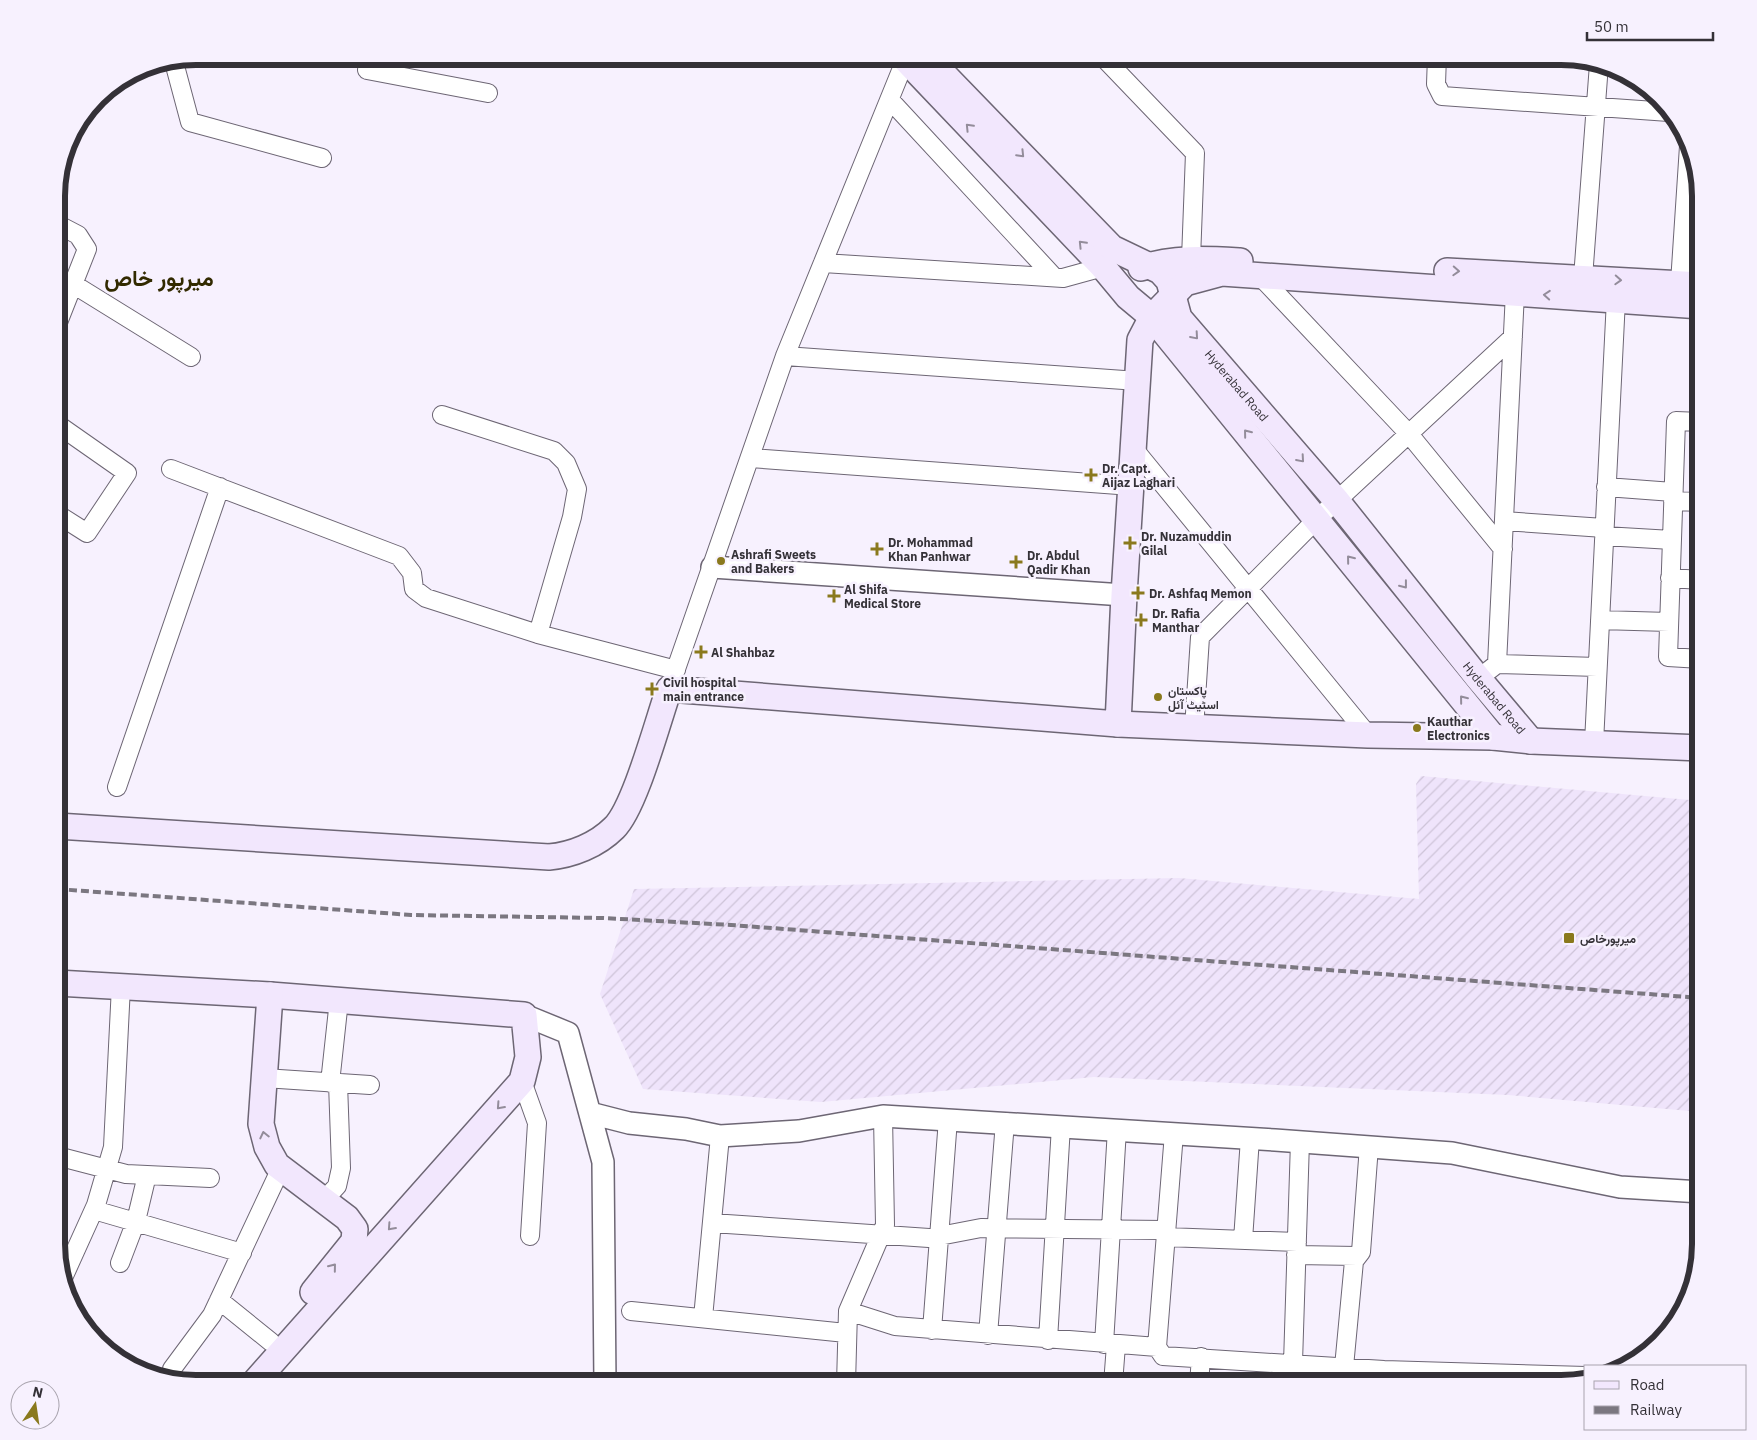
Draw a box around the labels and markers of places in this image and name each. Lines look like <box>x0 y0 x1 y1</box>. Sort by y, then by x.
place label: Dr. Capt. Aijaz Laghari <box>1102 461 1175 490</box>
marker: Dr. Capt. Aijaz Laghari <box>1084 468 1098 482</box>
place label: Dr. Nuzamuddin Gilal <box>1141 529 1232 558</box>
place label: Dr. Mohammad Khan Panhwar <box>888 535 973 564</box>
marker: Dr. Nuzamuddin Gilal <box>1123 536 1137 550</box>
marker: Dr. Mohammad Khan Panhwar <box>870 542 884 556</box>
place label: Ashrafi Sweets and Bakers <box>731 547 816 576</box>
place label: Dr. Abdul Qadir Khan <box>1027 548 1090 577</box>
marker: Ashrafi Sweets and Bakers <box>715 555 727 567</box>
marker: Dr. Abdul Qadir Khan <box>1009 555 1023 569</box>
place label: Al Shifa Medical Store <box>844 582 921 611</box>
marker: Dr. Ashfaq Memon <box>1131 586 1145 600</box>
place label: Dr. Ashfaq Memon <box>1149 586 1252 601</box>
marker: Al Shifa Medical Store <box>828 590 840 602</box>
place label: Dr. Rafia Manthar <box>1152 606 1200 635</box>
marker: Dr. Rafia Manthar <box>1134 613 1148 627</box>
place label: Al Shahbaz <box>711 645 775 660</box>
marker: Al Shahbaz <box>695 646 707 658</box>
place label: Civil hospital main entrance <box>663 675 744 704</box>
marker: Civil hospital main entrance <box>645 682 659 696</box>
place label: پاکستان اسٹیٹ آئل <box>1168 683 1219 712</box>
marker: پاکستان اسٹیٹ آئل <box>1152 691 1164 703</box>
place label: Kauthar Electronics <box>1427 714 1490 743</box>
marker: Kauthar Electronics <box>1411 722 1423 734</box>
marker: ميرپورخاص <box>1562 931 1576 945</box>
place label: ميرپورخاص <box>1580 931 1637 947</box>

